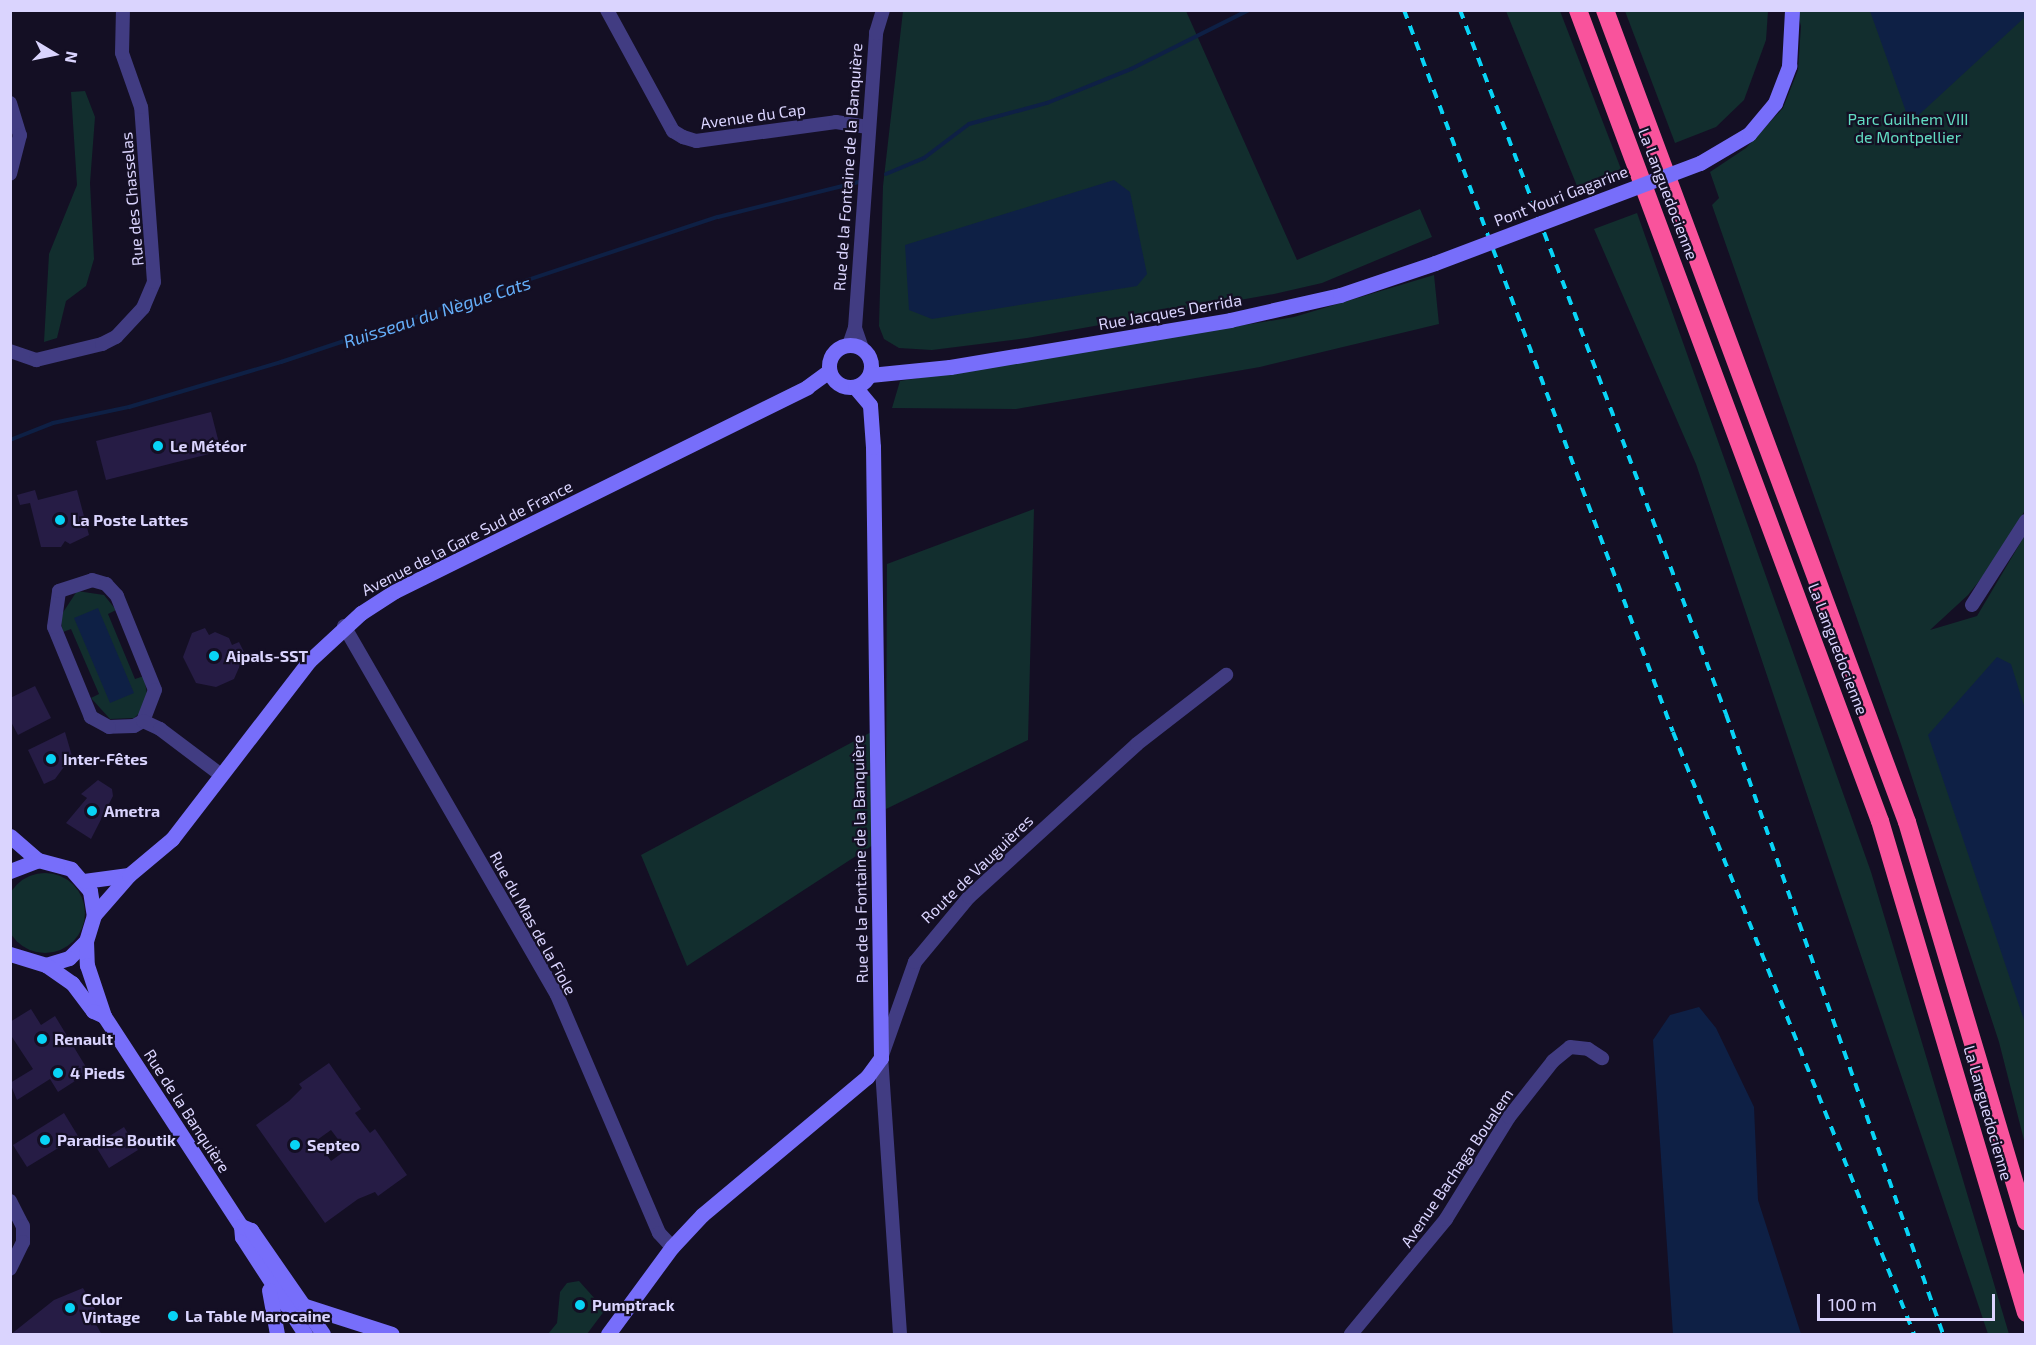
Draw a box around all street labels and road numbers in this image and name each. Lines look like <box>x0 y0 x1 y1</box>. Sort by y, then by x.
street label: Rue de la Fontaine de la Banquière <box>830 42 866 292</box>
street label: Avenue du Cap <box>699 99 807 133</box>
street label: La Languedocienne <box>1634 126 1702 262</box>
street label: Rue des Chasselas <box>117 131 147 267</box>
street label: Pont Youri Gagarine <box>1491 162 1631 230</box>
street label: Rue Jacques Derrida <box>1097 290 1243 334</box>
street label: Avenue de la Gare Sud de France <box>358 476 576 600</box>
street label: La Languedocienne <box>1804 581 1872 717</box>
street label: Rue de la Fontaine de la Banquière <box>848 735 872 983</box>
street label: Route de Vauguières <box>917 811 1037 927</box>
street label: Rue du Mas de la Fiole <box>486 848 580 998</box>
street label: La Languedocienne <box>1960 1043 2016 1183</box>
street label: Rue de la Banquière <box>140 1046 234 1176</box>
street label: Avenue Bachaga Boualem <box>1397 1085 1517 1251</box>

